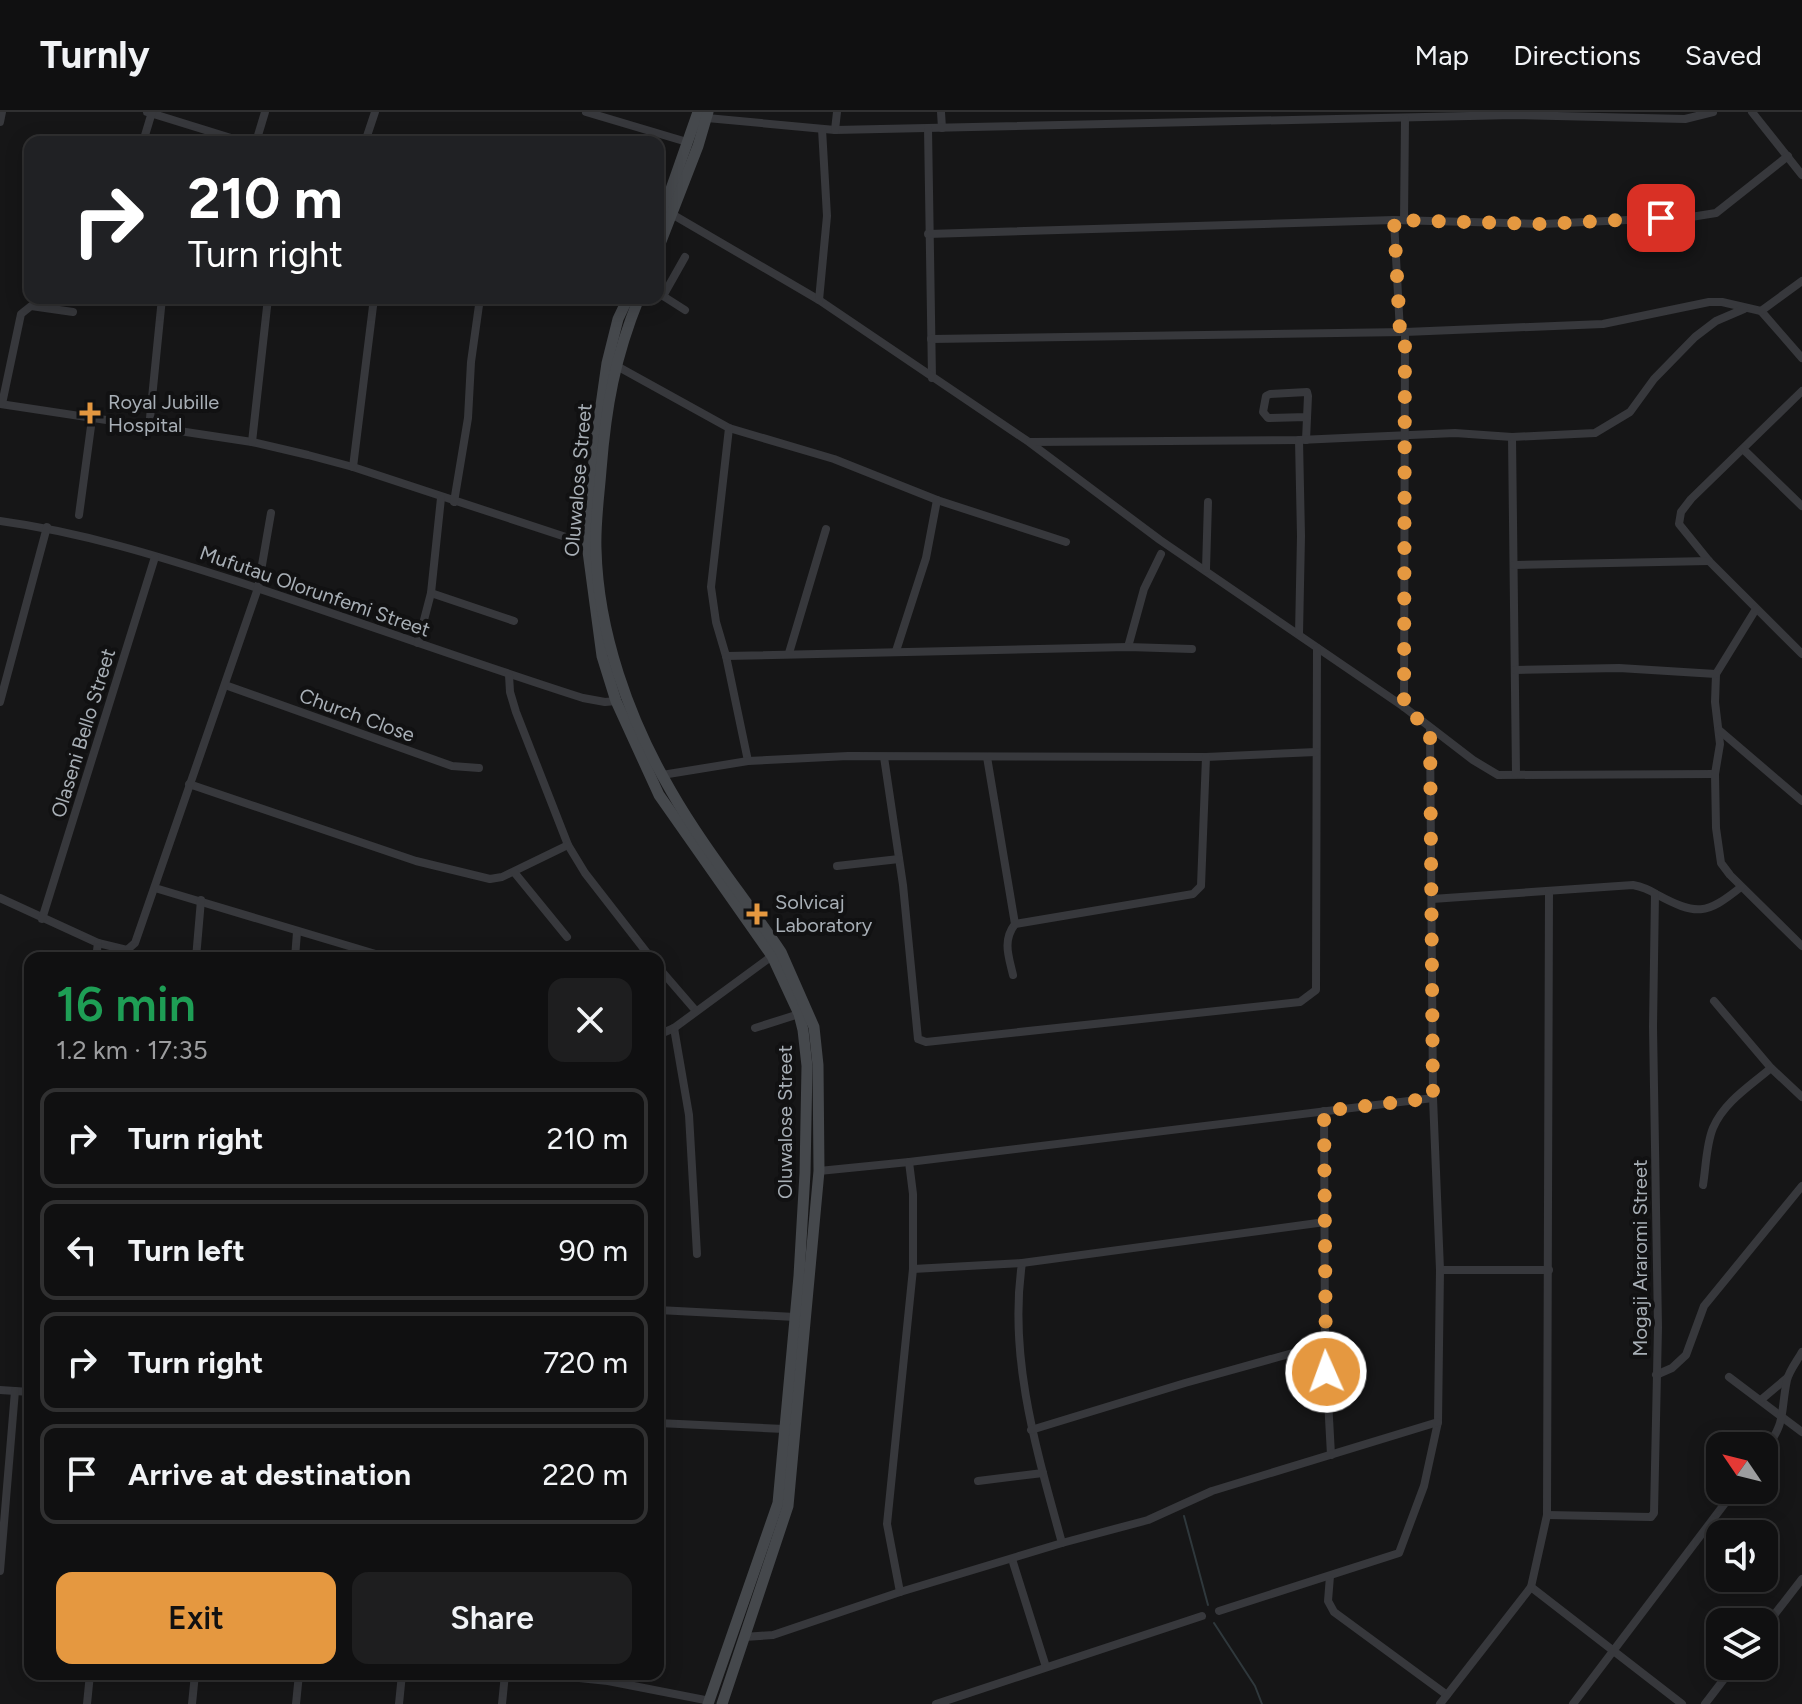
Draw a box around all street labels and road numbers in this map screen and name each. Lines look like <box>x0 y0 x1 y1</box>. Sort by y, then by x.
street label: Oluwalose Street <box>559 402 597 558</box>
street label: Mufutau Olorunfemi Street <box>197 540 433 642</box>
street label: Olaseni Bello Street <box>46 646 120 820</box>
street label: Church Close <box>296 683 418 747</box>
street label: Oluwalose Street <box>773 1045 797 1199</box>
street label: Mogaji Araromi Street <box>1628 1160 1652 1356</box>

